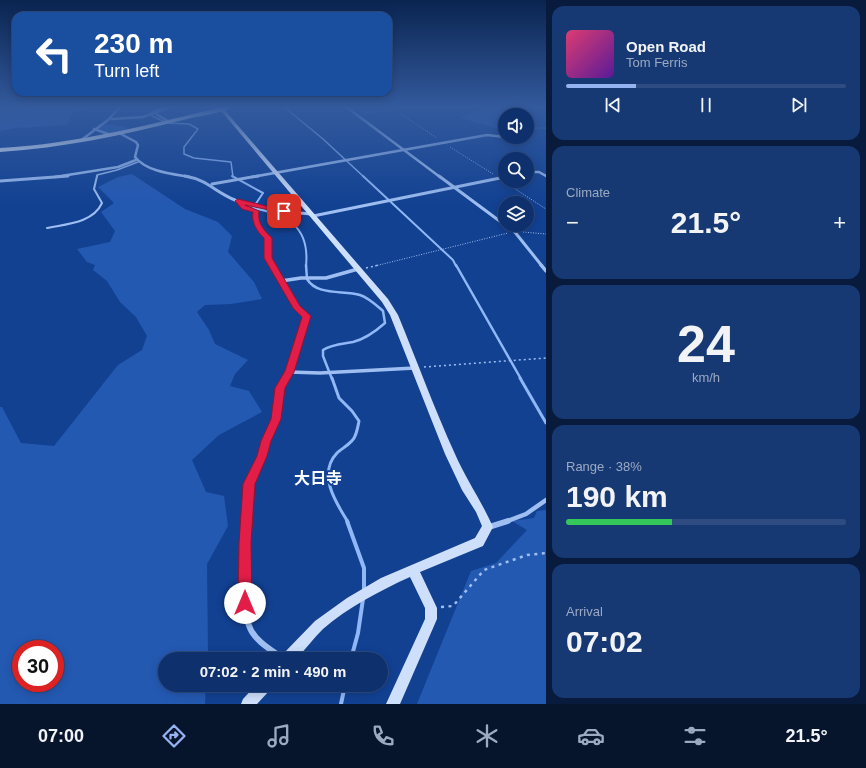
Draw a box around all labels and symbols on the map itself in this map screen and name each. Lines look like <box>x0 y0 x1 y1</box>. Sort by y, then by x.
pin <box>267 194 301 228</box>
district label: 大日寺 <box>294 470 342 487</box>
position arrow <box>224 582 266 624</box>
speed limit sign: 30 <box>12 640 64 692</box>

